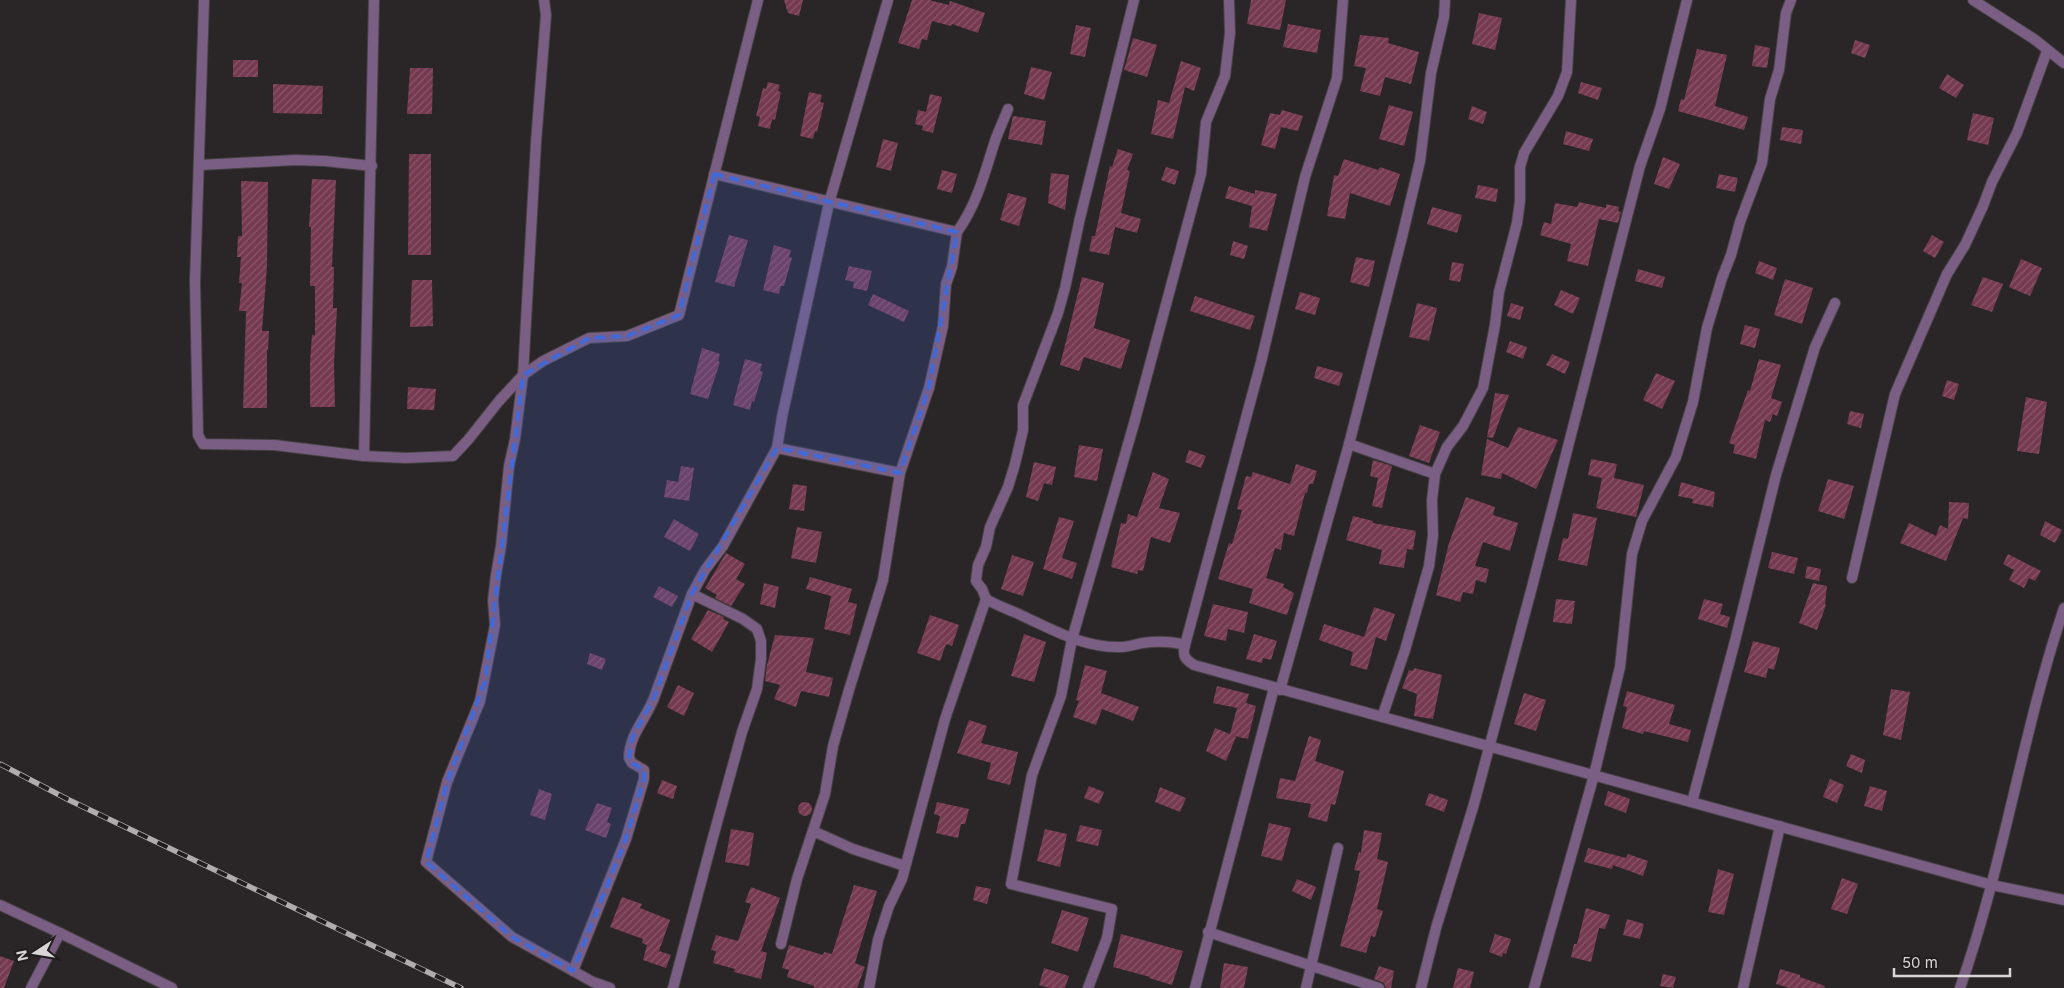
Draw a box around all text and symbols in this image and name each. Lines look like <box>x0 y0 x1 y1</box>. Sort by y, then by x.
north arrow <box>10 928 60 978</box>
scale bar <box>1894 946 2010 978</box>
text: N <box>12 949 31 963</box>
text: 50 m <box>1902 953 1938 972</box>

